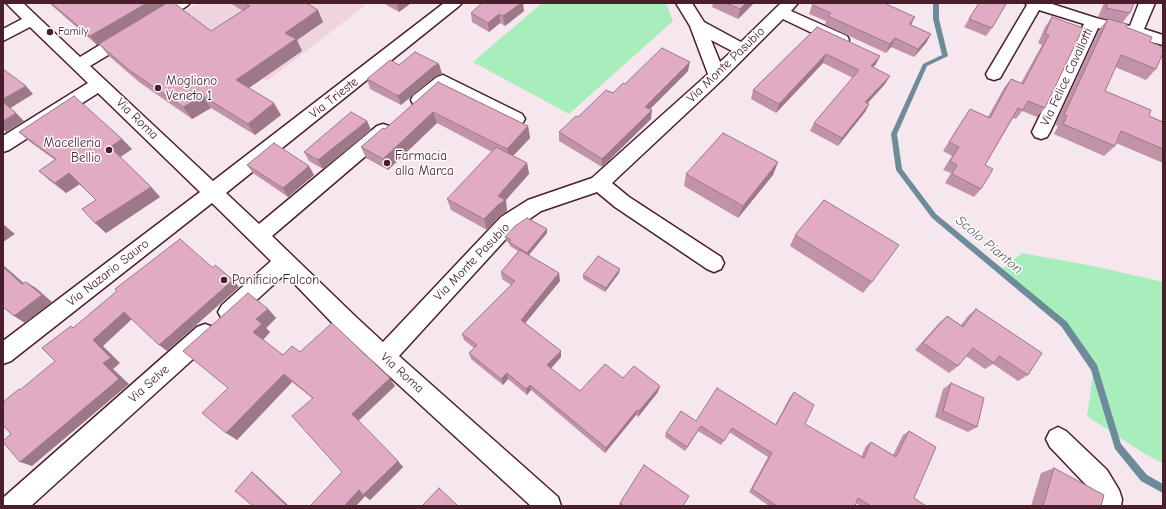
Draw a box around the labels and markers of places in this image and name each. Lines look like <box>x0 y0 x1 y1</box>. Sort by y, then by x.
place label: Family <box>58 25 88 39</box>
marker: Family <box>45 27 55 37</box>
place label: Mogliano Veneto 1 <box>166 73 217 104</box>
marker: Mogliano Veneto 1 <box>153 83 163 93</box>
place label: Macelleria Bellio <box>44 135 101 166</box>
marker: Macelleria Bellio <box>104 145 114 155</box>
place label: Farmacia alla Marca <box>395 148 454 179</box>
marker: Farmacia alla Marca <box>382 158 392 168</box>
place label: Panificio Falcon <box>232 272 319 288</box>
marker: Panificio Falcon <box>219 275 229 285</box>

